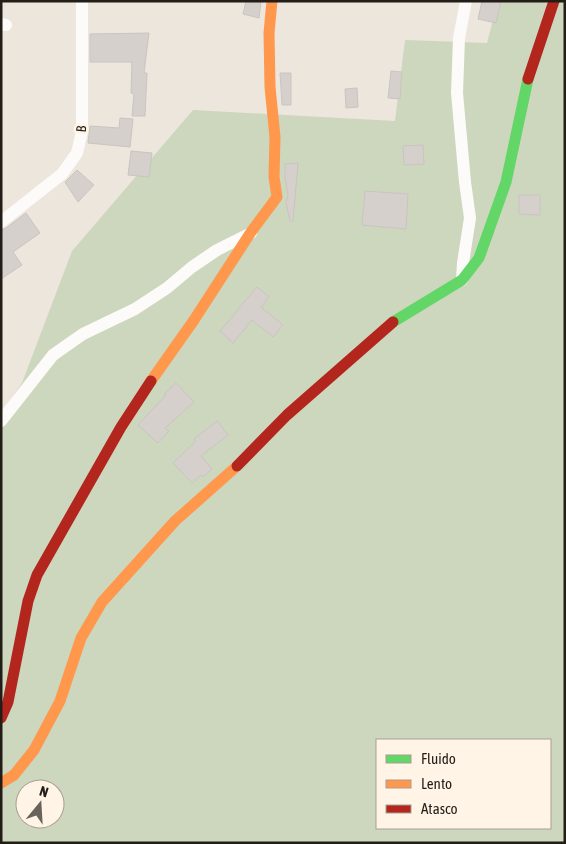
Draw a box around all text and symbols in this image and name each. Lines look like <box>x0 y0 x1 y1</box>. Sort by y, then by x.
street label: B <box>73 125 89 133</box>
legend <box>376 739 551 829</box>
text: Fluido <box>421 750 456 767</box>
text: Lento <box>421 775 452 792</box>
north arrow <box>15 779 65 829</box>
text: N <box>38 783 50 801</box>
text: Atasco <box>421 800 458 817</box>

